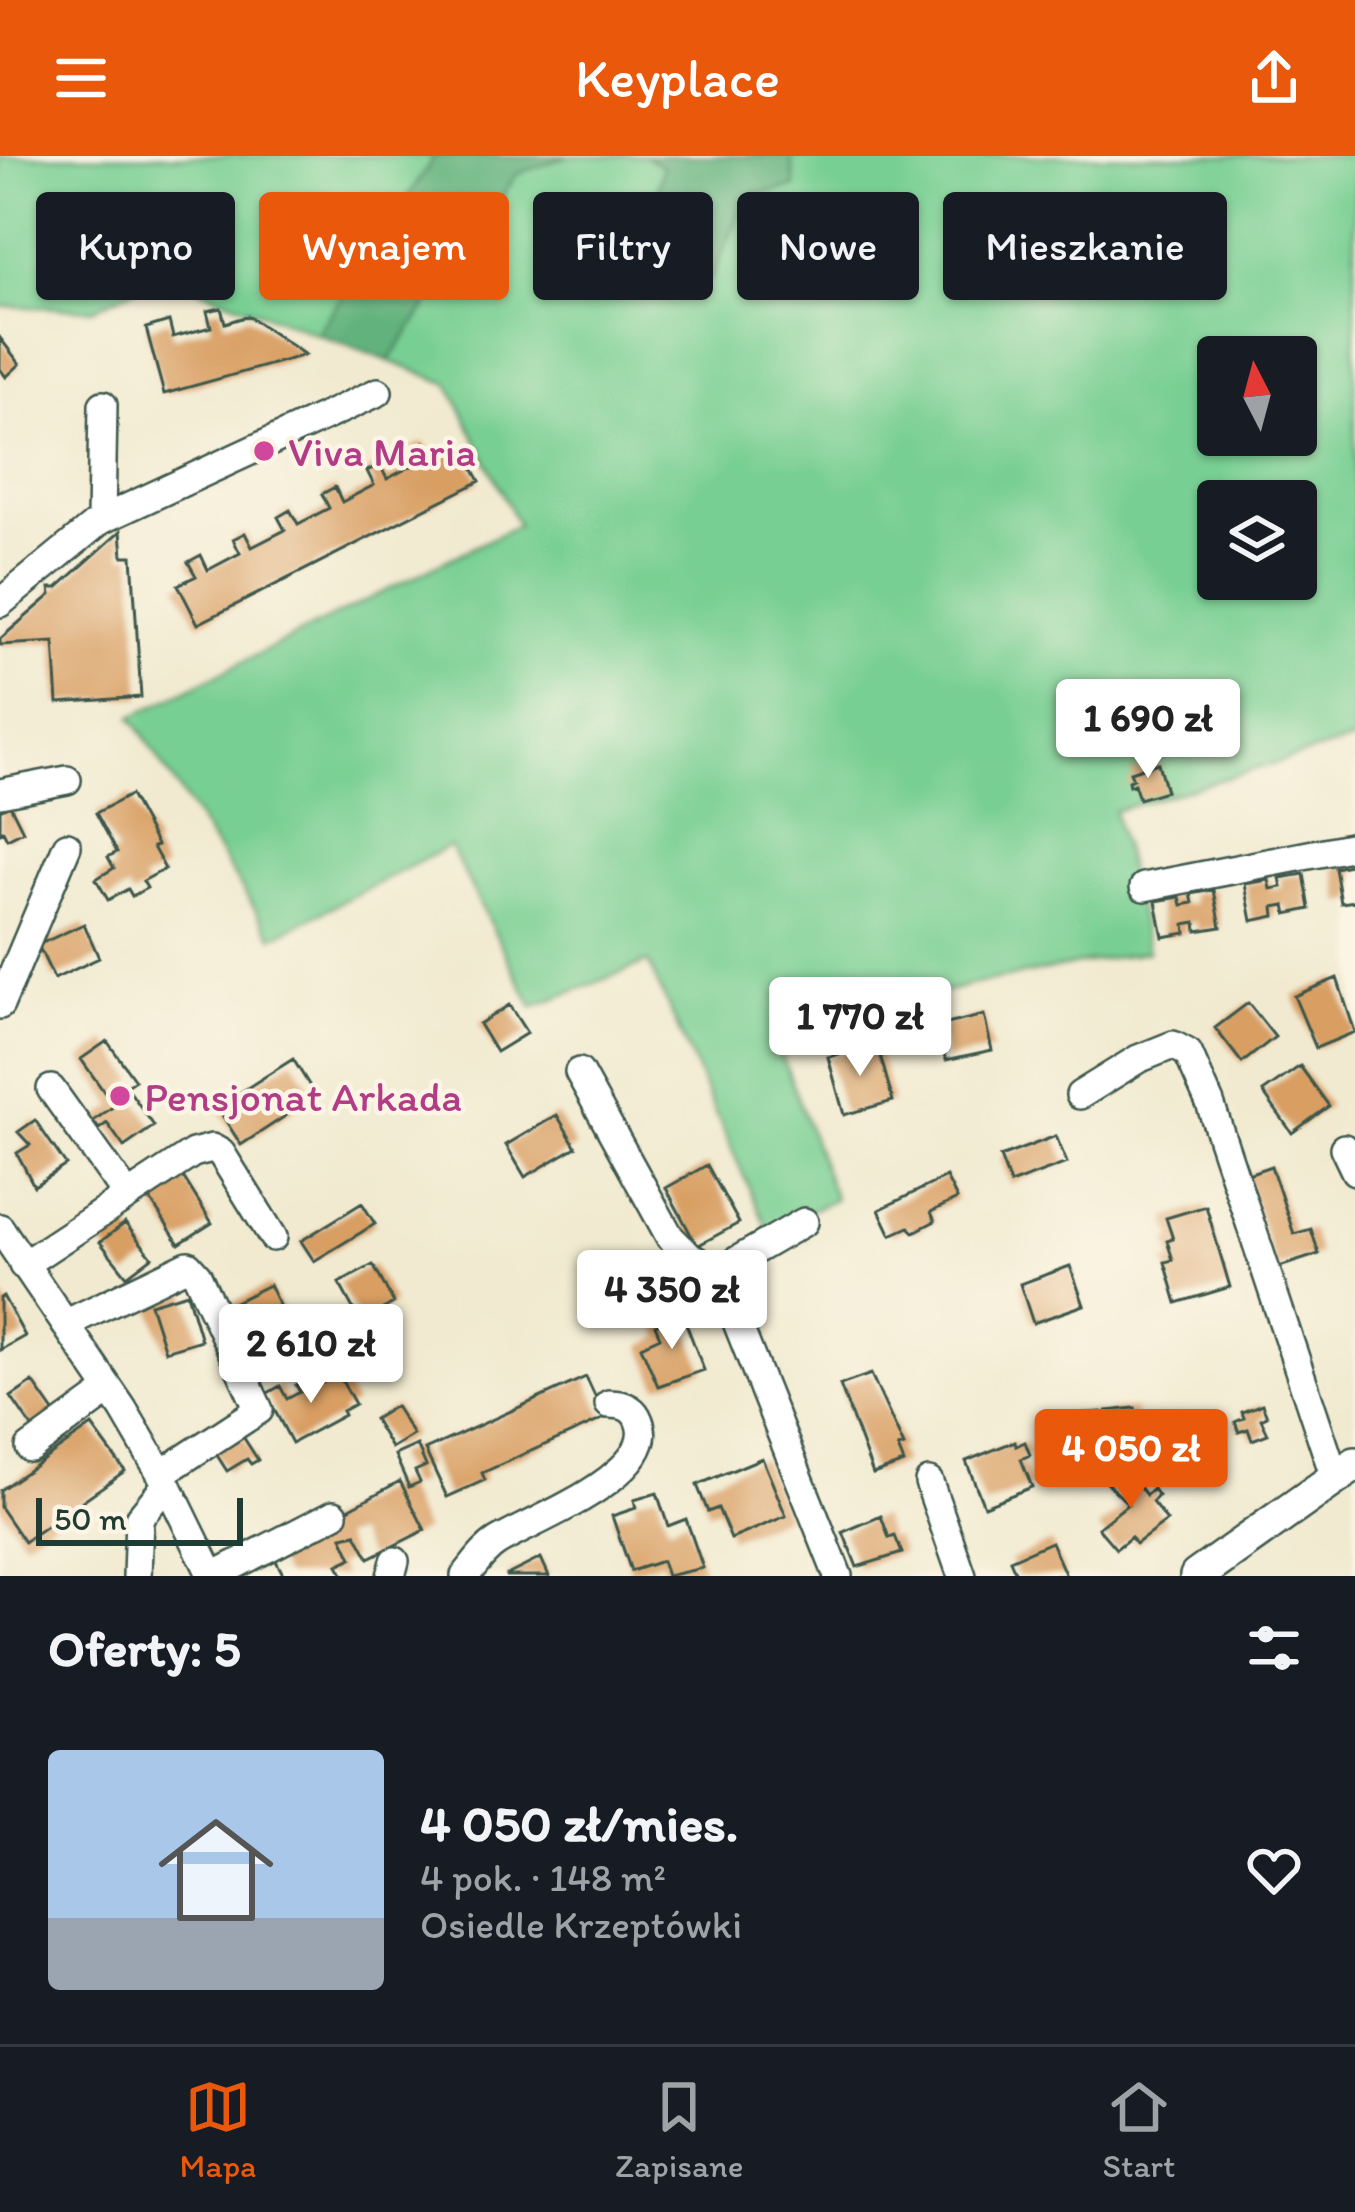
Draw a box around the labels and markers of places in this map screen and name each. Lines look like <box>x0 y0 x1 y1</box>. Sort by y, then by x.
place label: Viva Maria <box>288 426 476 477</box>
marker: Viva Maria <box>251 438 277 464</box>
pin: 1 690 zł <box>1024 679 1272 781</box>
pin: 1 770 zł <box>736 977 984 1079</box>
place label: Pensjonat Arkada <box>144 1071 462 1122</box>
marker: Pensjonat Arkada <box>107 1083 133 1109</box>
pin: 4 350 zł <box>548 1250 796 1352</box>
pin: 2 610 zł <box>187 1304 435 1406</box>
pin: 4 050 zł <box>1007 1409 1255 1511</box>

